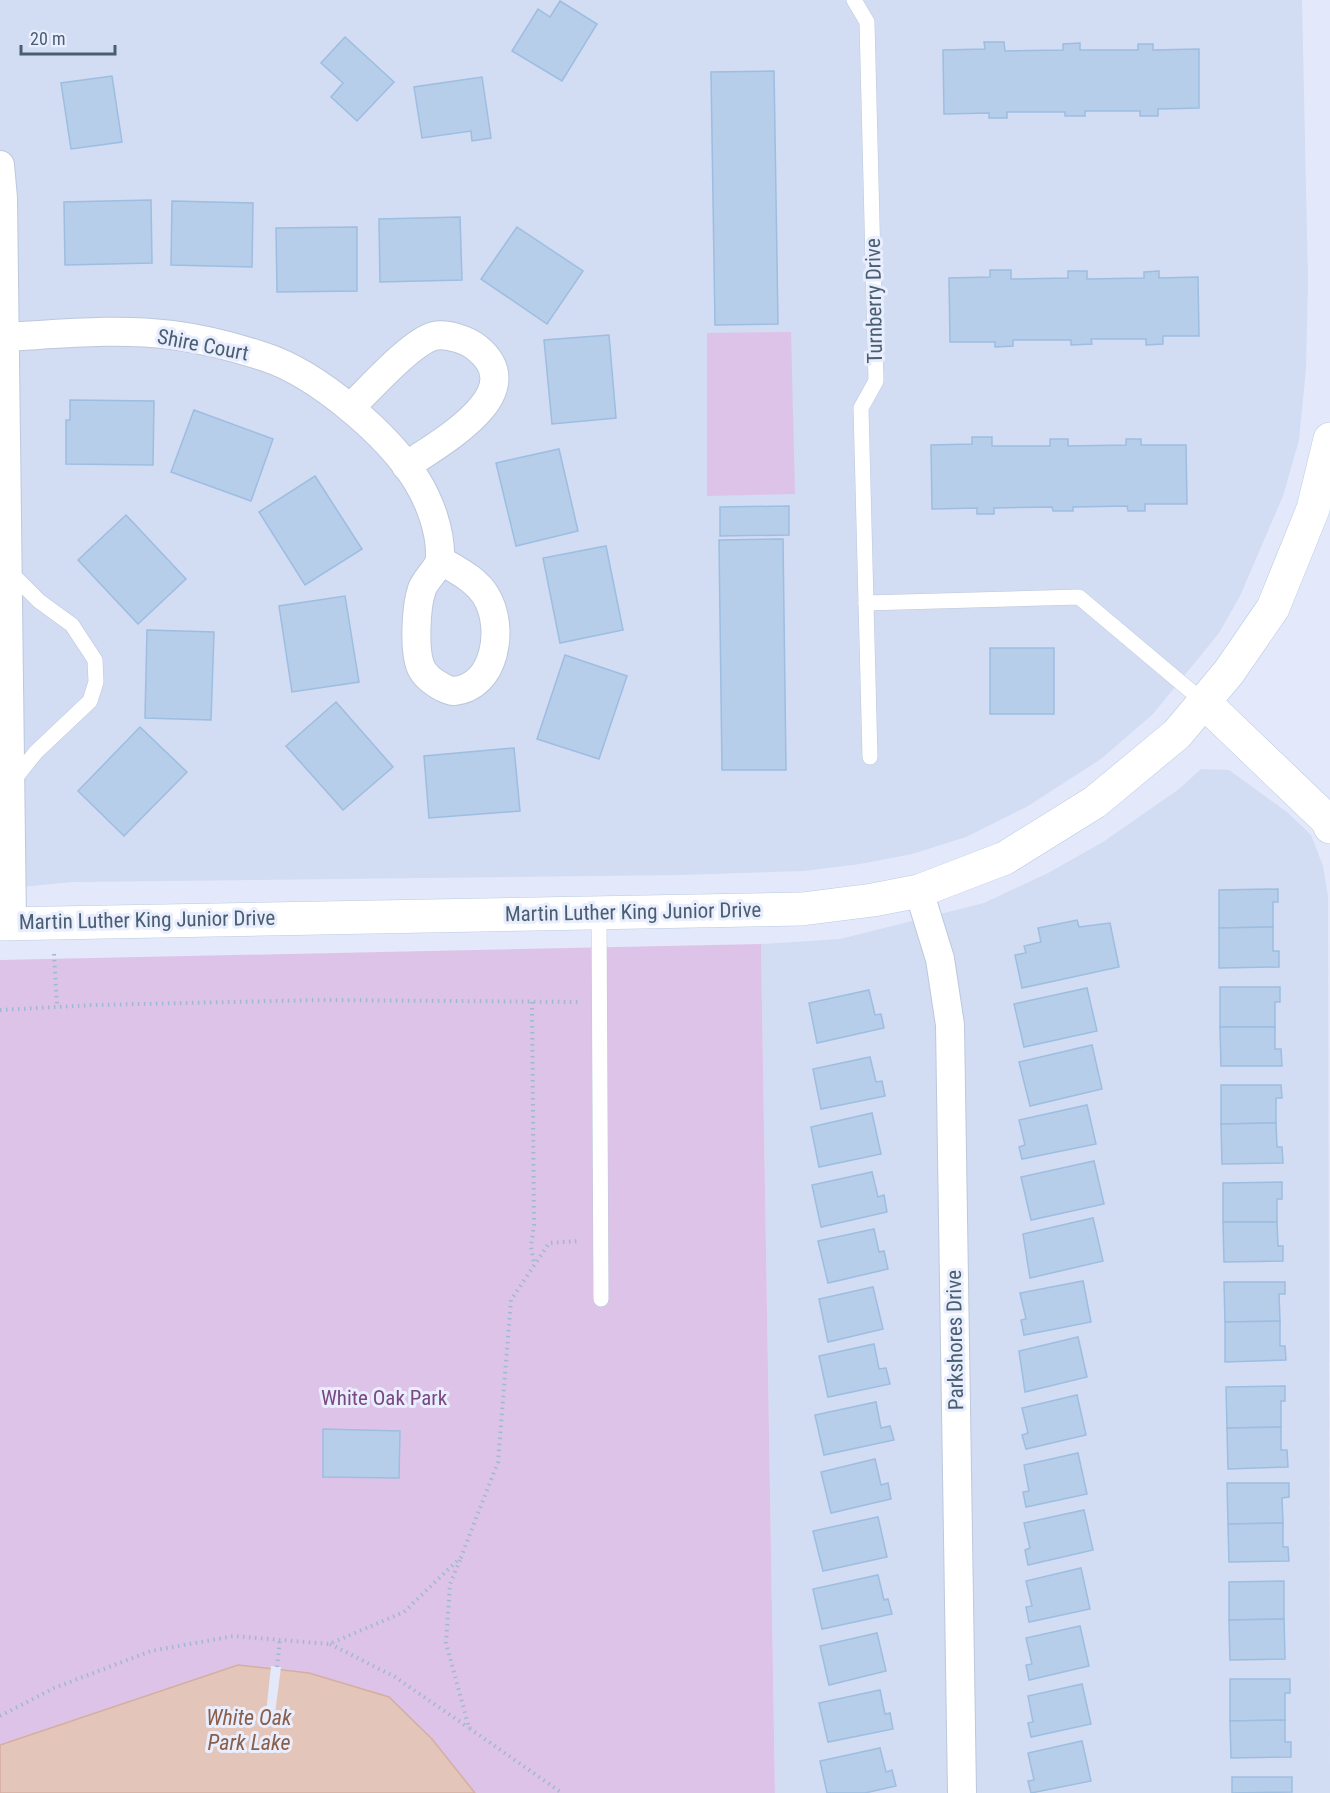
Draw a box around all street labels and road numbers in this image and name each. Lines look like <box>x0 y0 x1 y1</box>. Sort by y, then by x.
street label: Turnberry Drive <box>861 238 887 364</box>
street label: Shire Court <box>155 324 251 366</box>
street label: Martin Luther King Junior Drive <box>505 898 762 926</box>
street label: Martin Luther King Junior Drive <box>19 906 276 934</box>
street label: Parkshores Drive <box>942 1270 968 1410</box>

